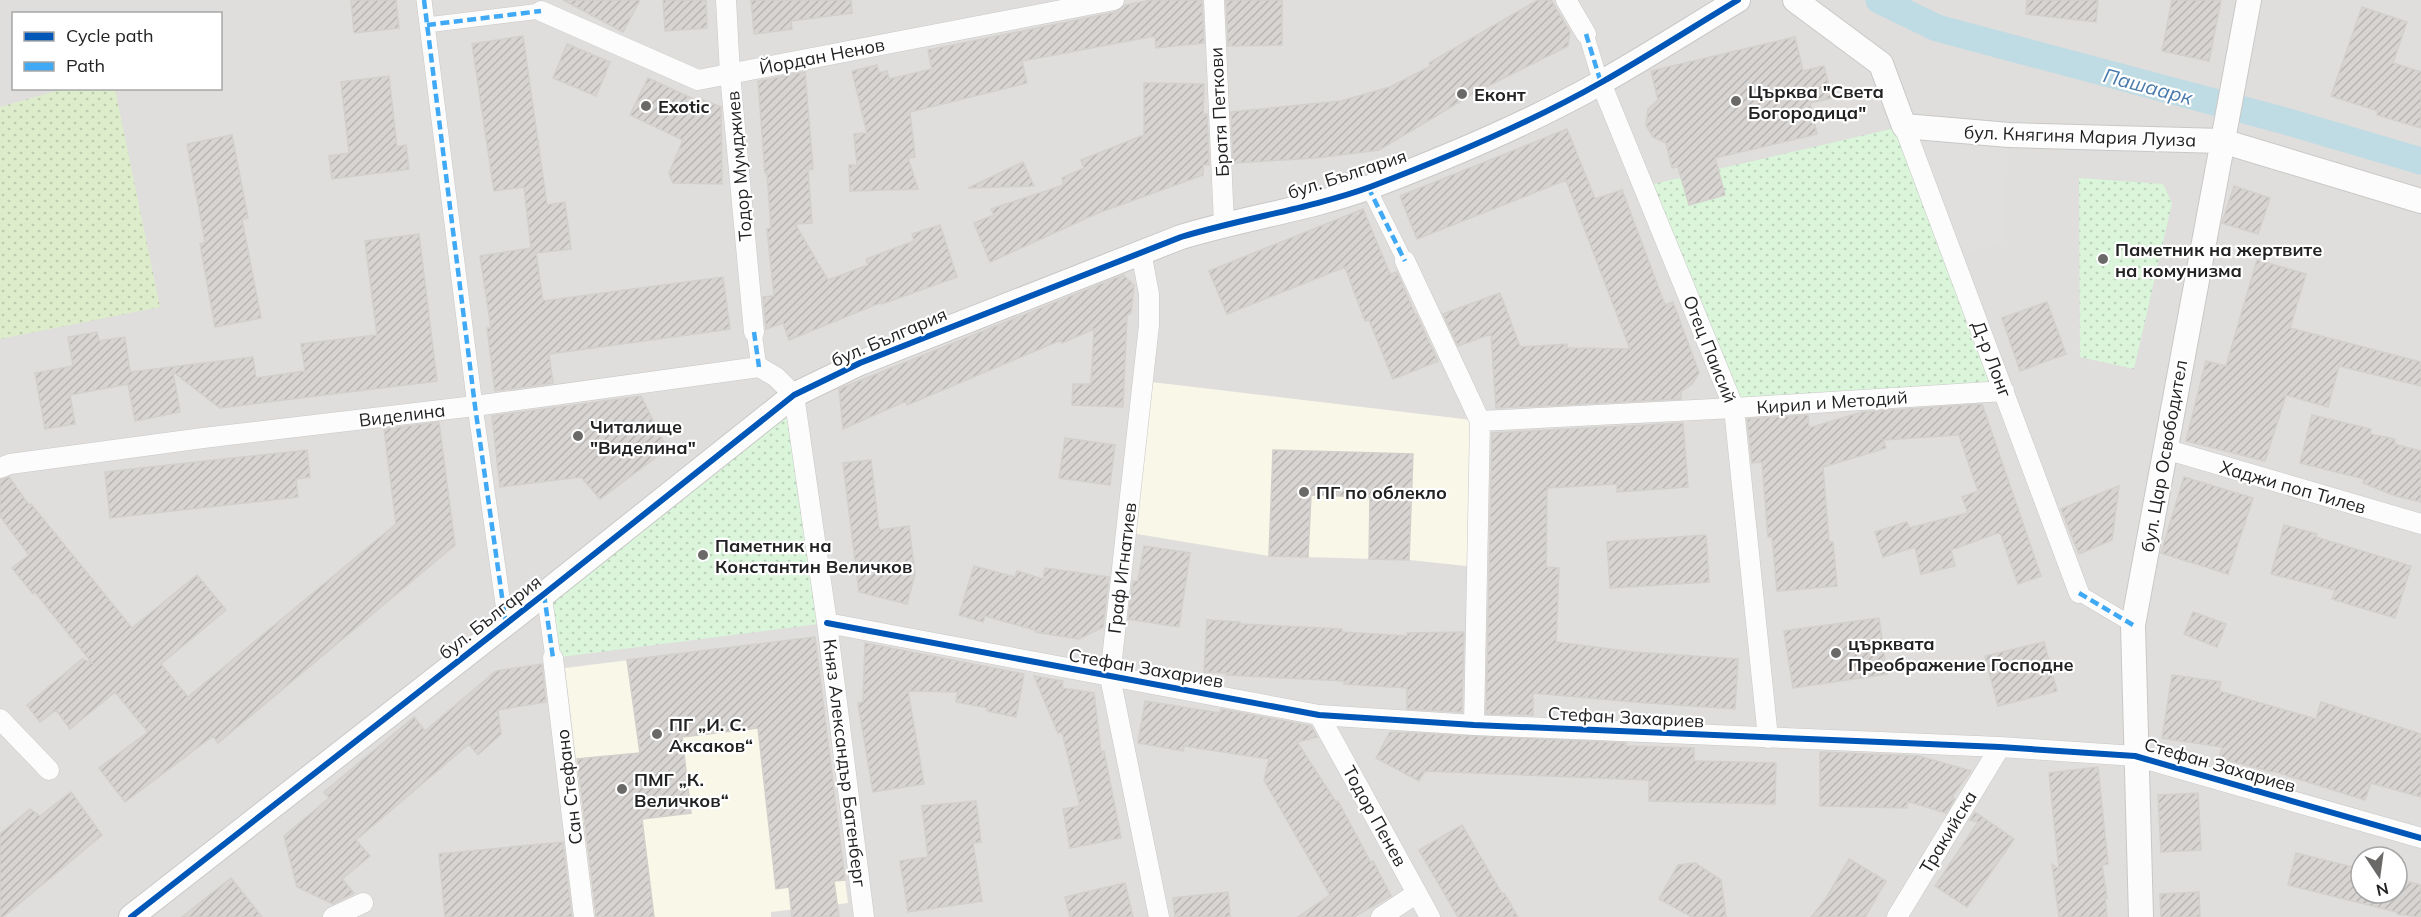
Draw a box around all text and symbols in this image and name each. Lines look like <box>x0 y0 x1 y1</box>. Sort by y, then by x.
legend <box>12 12 222 90</box>
text: Cycle path <box>66 24 153 47</box>
street label: Йордан Ненов <box>757 33 887 79</box>
street label: Братя Петкови <box>1204 47 1234 177</box>
text: Path <box>66 54 105 77</box>
water label: Пашаарк <box>2101 62 2196 110</box>
place label: Църква "Света Богородица" <box>1748 80 1884 124</box>
place label: Еконт <box>1474 83 1526 106</box>
marker: Еконт <box>1455 87 1469 101</box>
street label: Тодор Мумджиев <box>721 90 757 242</box>
marker: Църква "Света Богородица" <box>1729 94 1743 108</box>
place label: Exotic <box>658 95 710 118</box>
marker: Exotic <box>639 99 653 113</box>
street label: бул. Княгиня Мария Луиза <box>1963 120 2197 152</box>
street label: бул. България <box>1285 144 1409 204</box>
place label: Паметник на жертвите на комунизма <box>2115 238 2322 282</box>
marker: Паметник на жертвите на комунизма <box>2096 252 2110 266</box>
street label: Отец Паисий <box>1678 292 1742 406</box>
street label: бул. България <box>828 302 950 372</box>
street label: Д-р Лонг <box>1967 318 2017 400</box>
street label: бул. Цар Освободител <box>2136 358 2192 554</box>
street label: Кирил и Методий <box>1756 385 1908 419</box>
street label: Виделина <box>357 398 447 432</box>
place label: Читалище "Виделина" <box>590 415 696 459</box>
marker: Читалище "Виделина" <box>571 429 585 443</box>
street label: Хаджи поп Тилев <box>2217 455 2369 519</box>
place label: ПГ по облекло <box>1316 481 1447 504</box>
marker: ПГ по облекло <box>1297 485 1311 499</box>
street label: Граф Игнатиев <box>1103 501 1141 635</box>
place label: Паметник на Константин Величков <box>715 534 912 578</box>
marker: Паметник на Константин Величков <box>696 548 710 562</box>
street label: бул. България <box>434 570 546 664</box>
place label: църквата Преображение Господне <box>1848 632 2074 676</box>
street label: Княз Александър Батенберг <box>818 637 872 889</box>
street label: Стефан Захариев <box>1067 643 1225 693</box>
marker: църквата Преображение Господне <box>1829 646 1843 660</box>
street label: Стефан Захариев <box>1547 701 1705 733</box>
place label: ПГ „И. С. Аксаков“ <box>669 713 753 757</box>
marker: ПГ „И. С. Аксаков“ <box>650 727 664 741</box>
street label: Сан Стефано <box>551 728 587 846</box>
street label: Стефан Захариев <box>2142 732 2298 798</box>
street label: Тодор Пенев <box>1338 762 1412 870</box>
place label: ПМГ „К. Величков“ <box>634 768 729 812</box>
marker: ПМГ „К. Величков“ <box>615 782 629 796</box>
street label: Тракийска <box>1914 787 1982 877</box>
north arrow <box>2349 845 2409 905</box>
text: N <box>2374 879 2391 901</box>

